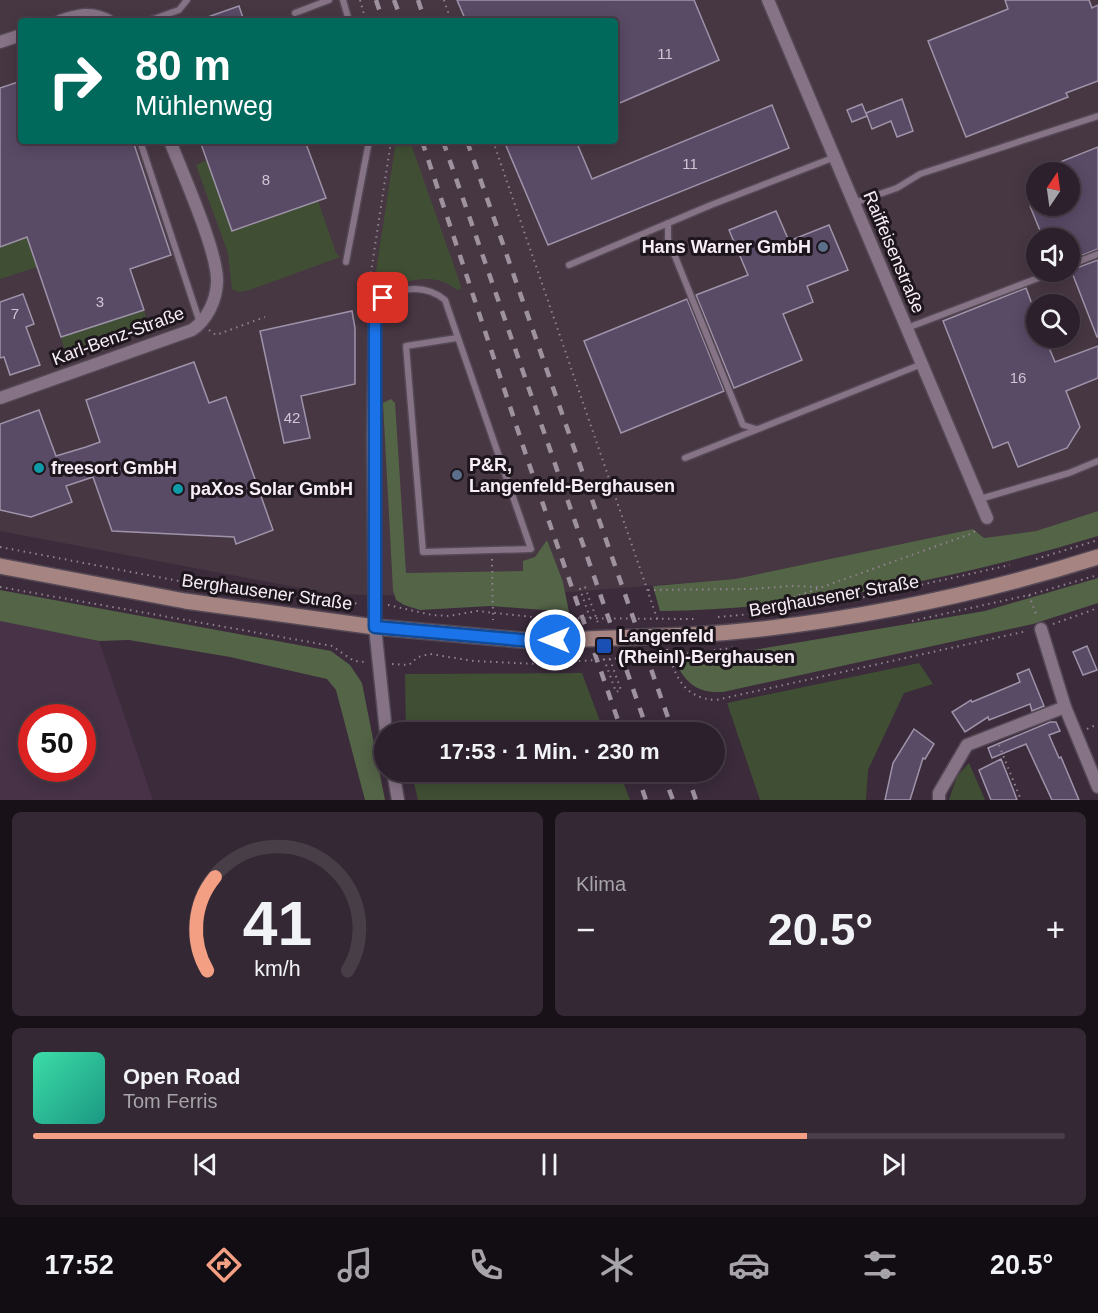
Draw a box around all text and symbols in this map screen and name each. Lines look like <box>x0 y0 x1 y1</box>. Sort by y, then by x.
icon: right <box>36 42 114 120</box>
text: 80 m <box>135 42 231 89</box>
house number: 11 <box>657 45 673 62</box>
text: Mühlenweg <box>135 91 273 121</box>
house number: 11 <box>682 155 698 172</box>
north arrow <box>1026 162 1080 216</box>
map controls <box>1026 162 1080 348</box>
house number: 8 <box>262 171 270 188</box>
street label: Raiffeisenstraße <box>859 188 929 316</box>
button: sound <box>1026 228 1080 282</box>
place label: Hans Warner GmbH <box>642 237 811 257</box>
marker: Hans Warner GmbH <box>816 240 830 254</box>
pin <box>357 272 408 323</box>
icon: arrive <box>366 281 399 314</box>
house number: 3 <box>96 293 104 310</box>
button: search <box>1026 294 1080 348</box>
street label: Karl-Benz-Straße <box>49 303 187 369</box>
house number: 7 <box>11 305 19 322</box>
house number: 16 <box>1010 369 1026 386</box>
house number: 42 <box>284 409 300 426</box>
place label: P&R, Langenfeld-Berghausen <box>469 455 675 496</box>
place label: freesort GmbH <box>51 458 177 478</box>
marker: freesort GmbH <box>32 461 46 475</box>
marker: P&R, Langenfeld-Berghausen <box>450 468 464 482</box>
place label: paXos Solar GmbH <box>190 479 353 499</box>
marker: paXos Solar GmbH <box>171 482 185 496</box>
street label: Berghausener Straße <box>180 570 354 614</box>
street label: Berghausener Straße <box>748 571 920 621</box>
position arrow <box>523 608 587 672</box>
place label: Langenfeld (Rheinl)-Berghausen <box>618 626 795 667</box>
marker: Langenfeld (Rheinl)-Berghausen <box>595 637 613 655</box>
speed limit sign: 50 <box>18 704 96 782</box>
text: 17:53 · 1 Min. · 230 m <box>439 739 660 764</box>
text: Klima <box>576 873 626 895</box>
text: 41 <box>243 889 312 958</box>
text: 20.5° <box>768 904 873 955</box>
text: − <box>576 911 595 948</box>
text: + <box>1046 911 1065 948</box>
text: km/h <box>254 957 301 981</box>
text: Open Road <box>123 1064 240 1089</box>
text: Tom Ferris <box>123 1090 217 1112</box>
icon: previous <box>189 1148 222 1181</box>
icon: pause <box>533 1148 566 1181</box>
icon: next <box>877 1148 910 1181</box>
icon: directions <box>203 1244 245 1286</box>
icon: music <box>334 1244 376 1286</box>
icon: phone <box>465 1244 507 1286</box>
icon: climate <box>596 1244 638 1286</box>
icon: car <box>728 1244 770 1286</box>
icon: filters <box>859 1244 901 1286</box>
text: 17:52 <box>45 1250 114 1280</box>
text: 20.5° <box>990 1250 1053 1280</box>

